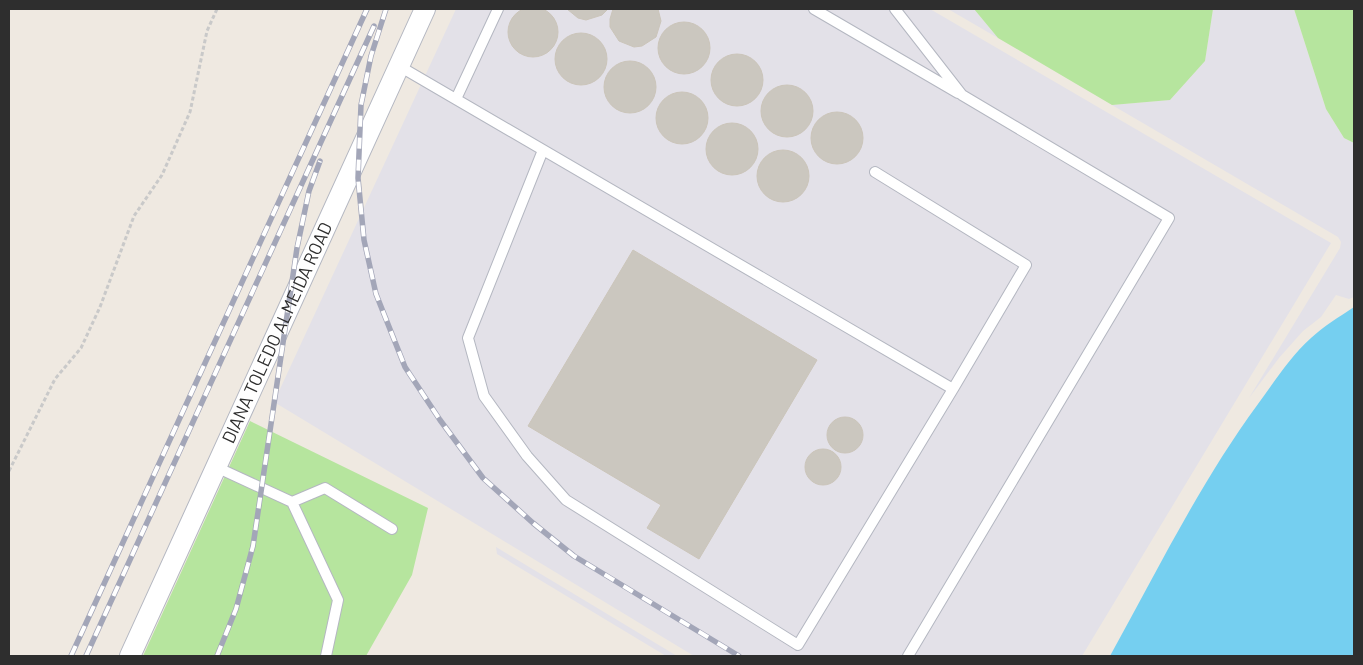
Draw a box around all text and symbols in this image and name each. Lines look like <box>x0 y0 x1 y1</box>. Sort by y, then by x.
street label: DIANA TOLEDO ALMEIDA ROAD <box>217 219 336 446</box>

